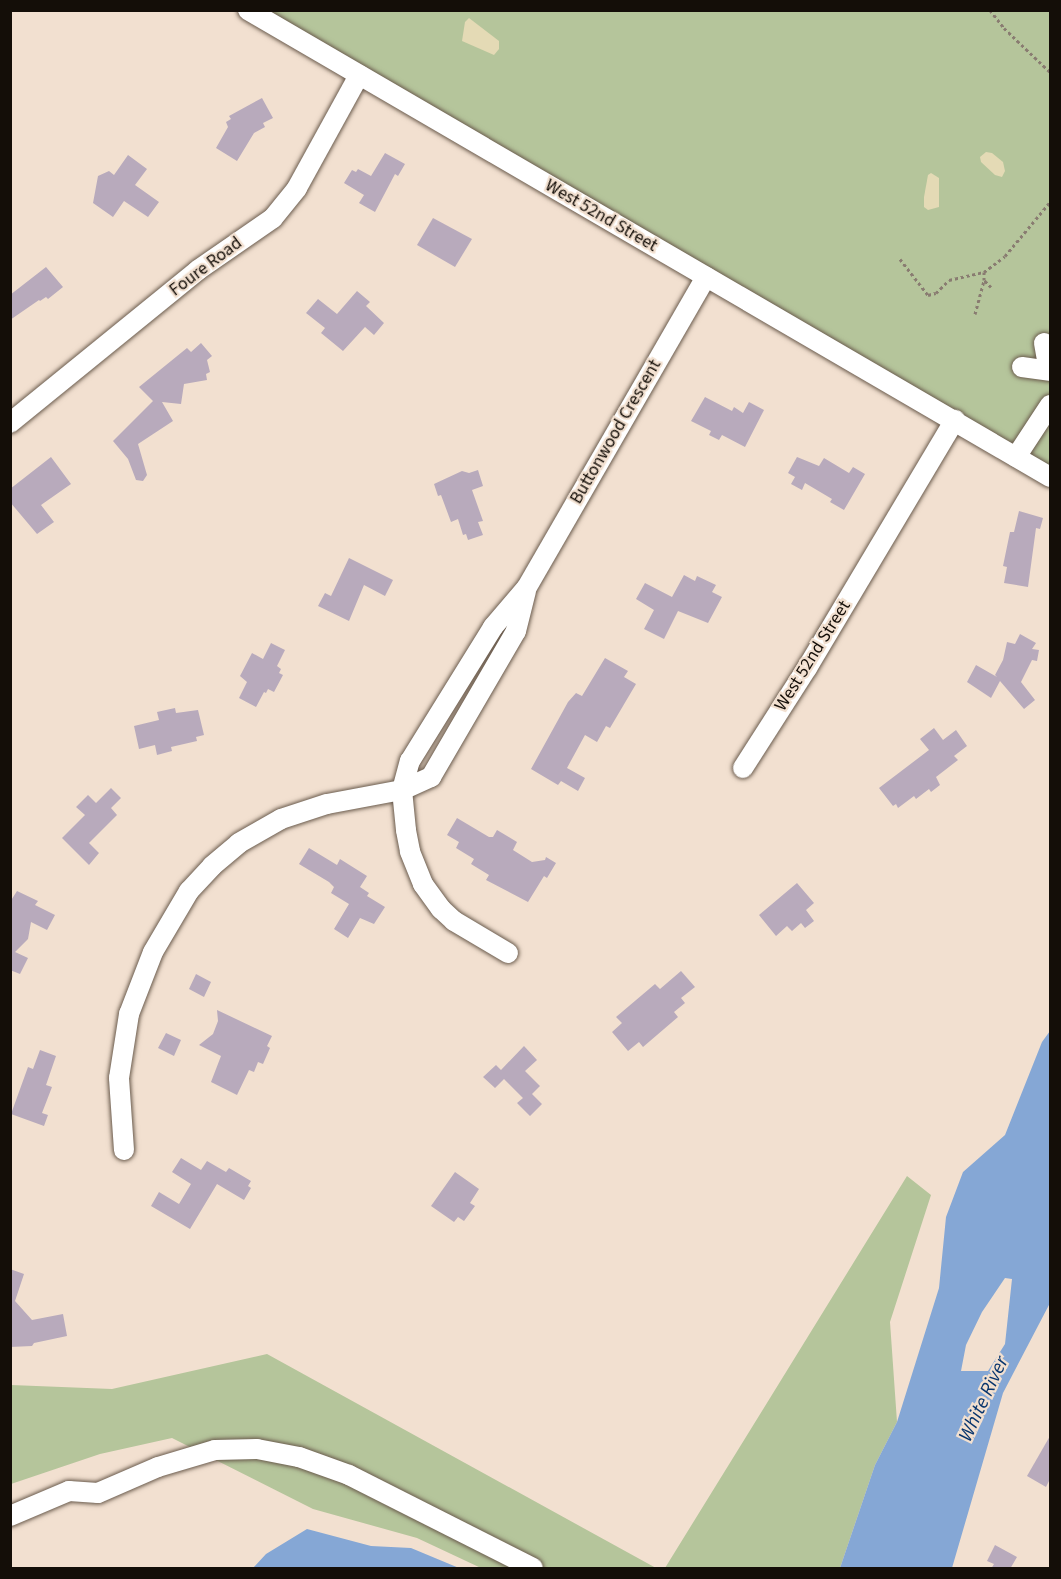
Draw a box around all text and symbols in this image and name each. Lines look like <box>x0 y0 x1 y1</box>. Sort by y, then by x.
street label: West 52nd Street <box>541 175 661 257</box>
street label: Foure Road <box>165 233 247 301</box>
street label: Buttonwood Crescent <box>566 356 666 508</box>
street label: West 52nd Street <box>770 597 856 715</box>
water label: White River <box>954 1353 1014 1445</box>

